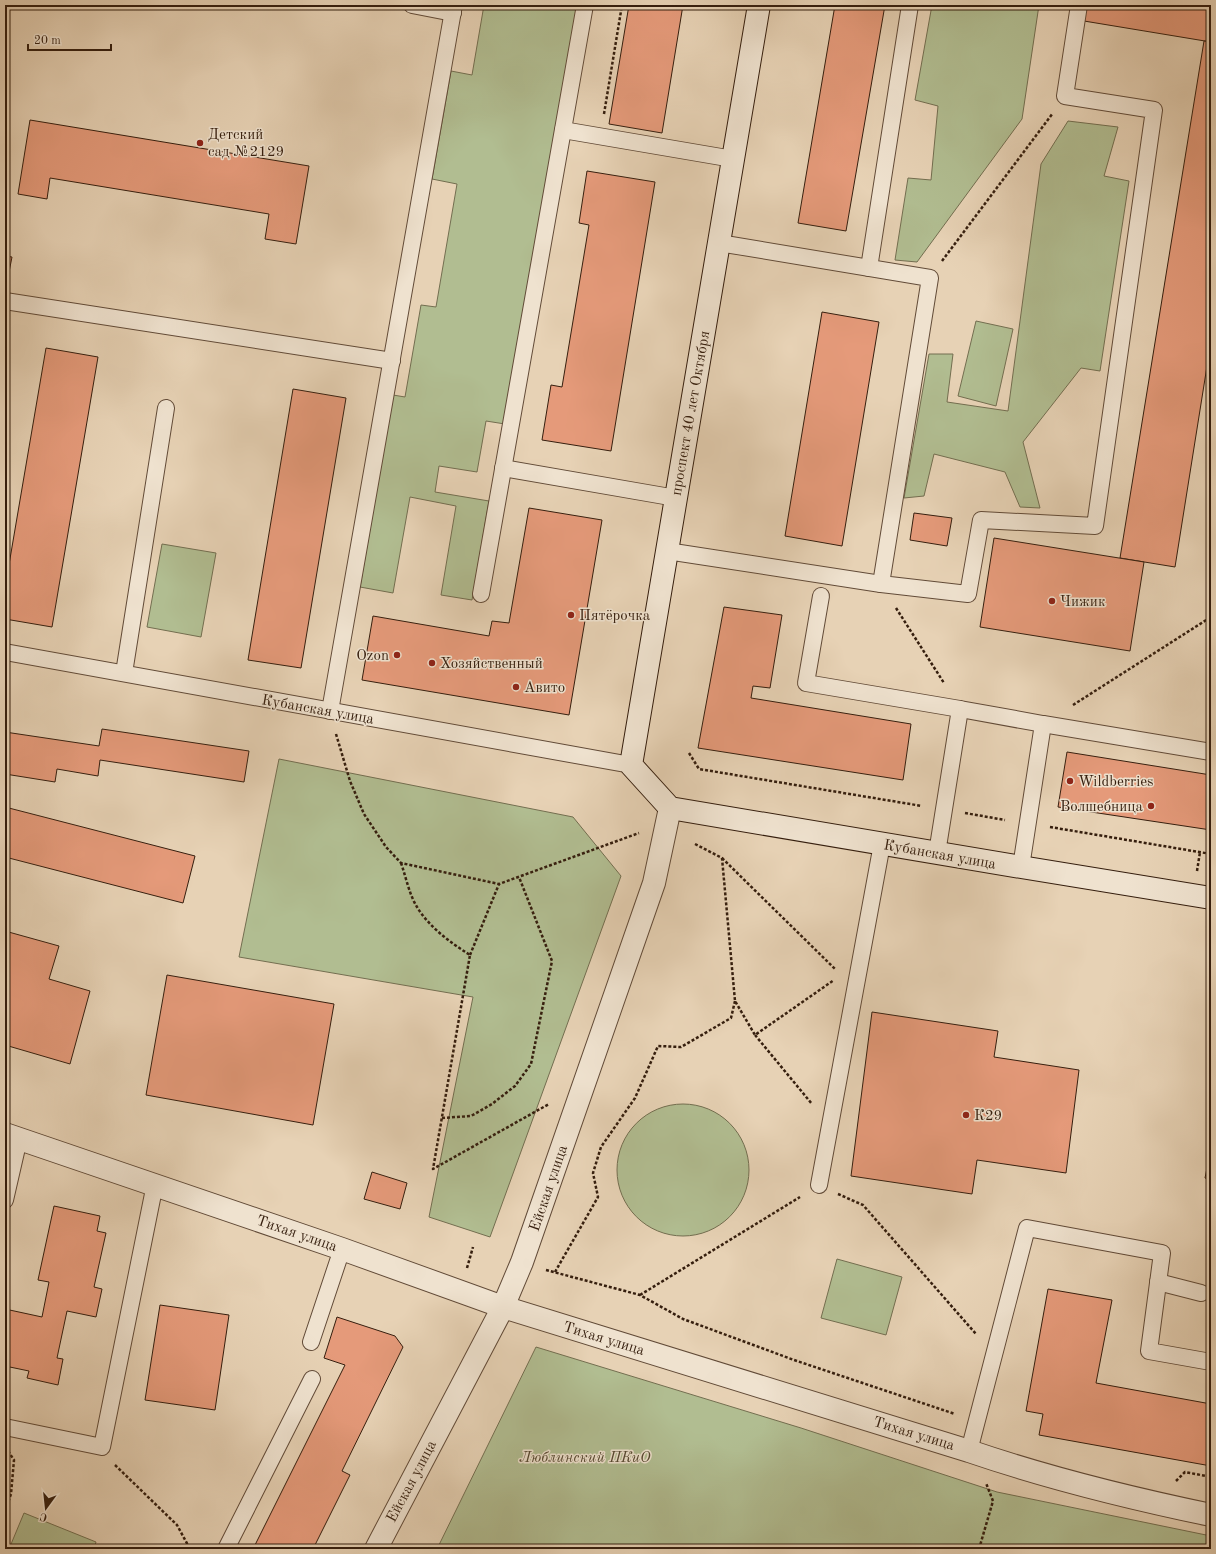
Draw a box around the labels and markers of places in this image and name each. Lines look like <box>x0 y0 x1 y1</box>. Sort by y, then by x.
place label: Детский сад №2129 <box>208 128 284 160</box>
marker: Детский сад №2129 <box>195 138 205 148</box>
place label: Чижик <box>1060 595 1106 610</box>
marker: Чижик <box>1047 596 1057 606</box>
place label: Пятёрочка <box>579 609 651 624</box>
marker: Пятёрочка <box>566 610 576 620</box>
place label: Ozon <box>356 649 389 664</box>
marker: Ozon <box>392 650 402 660</box>
place label: Хозяйственный <box>440 657 543 672</box>
marker: Хозяйственный <box>427 658 437 668</box>
place label: Авито <box>524 681 565 696</box>
marker: Авито <box>511 682 521 692</box>
place label: Wildberries <box>1078 775 1154 790</box>
marker: Wildberries <box>1065 776 1075 786</box>
place label: Волшебница <box>1060 800 1144 815</box>
marker: Волшебница <box>1146 801 1156 811</box>
place label: К29 <box>974 1109 1002 1124</box>
marker: К29 <box>961 1110 971 1120</box>

